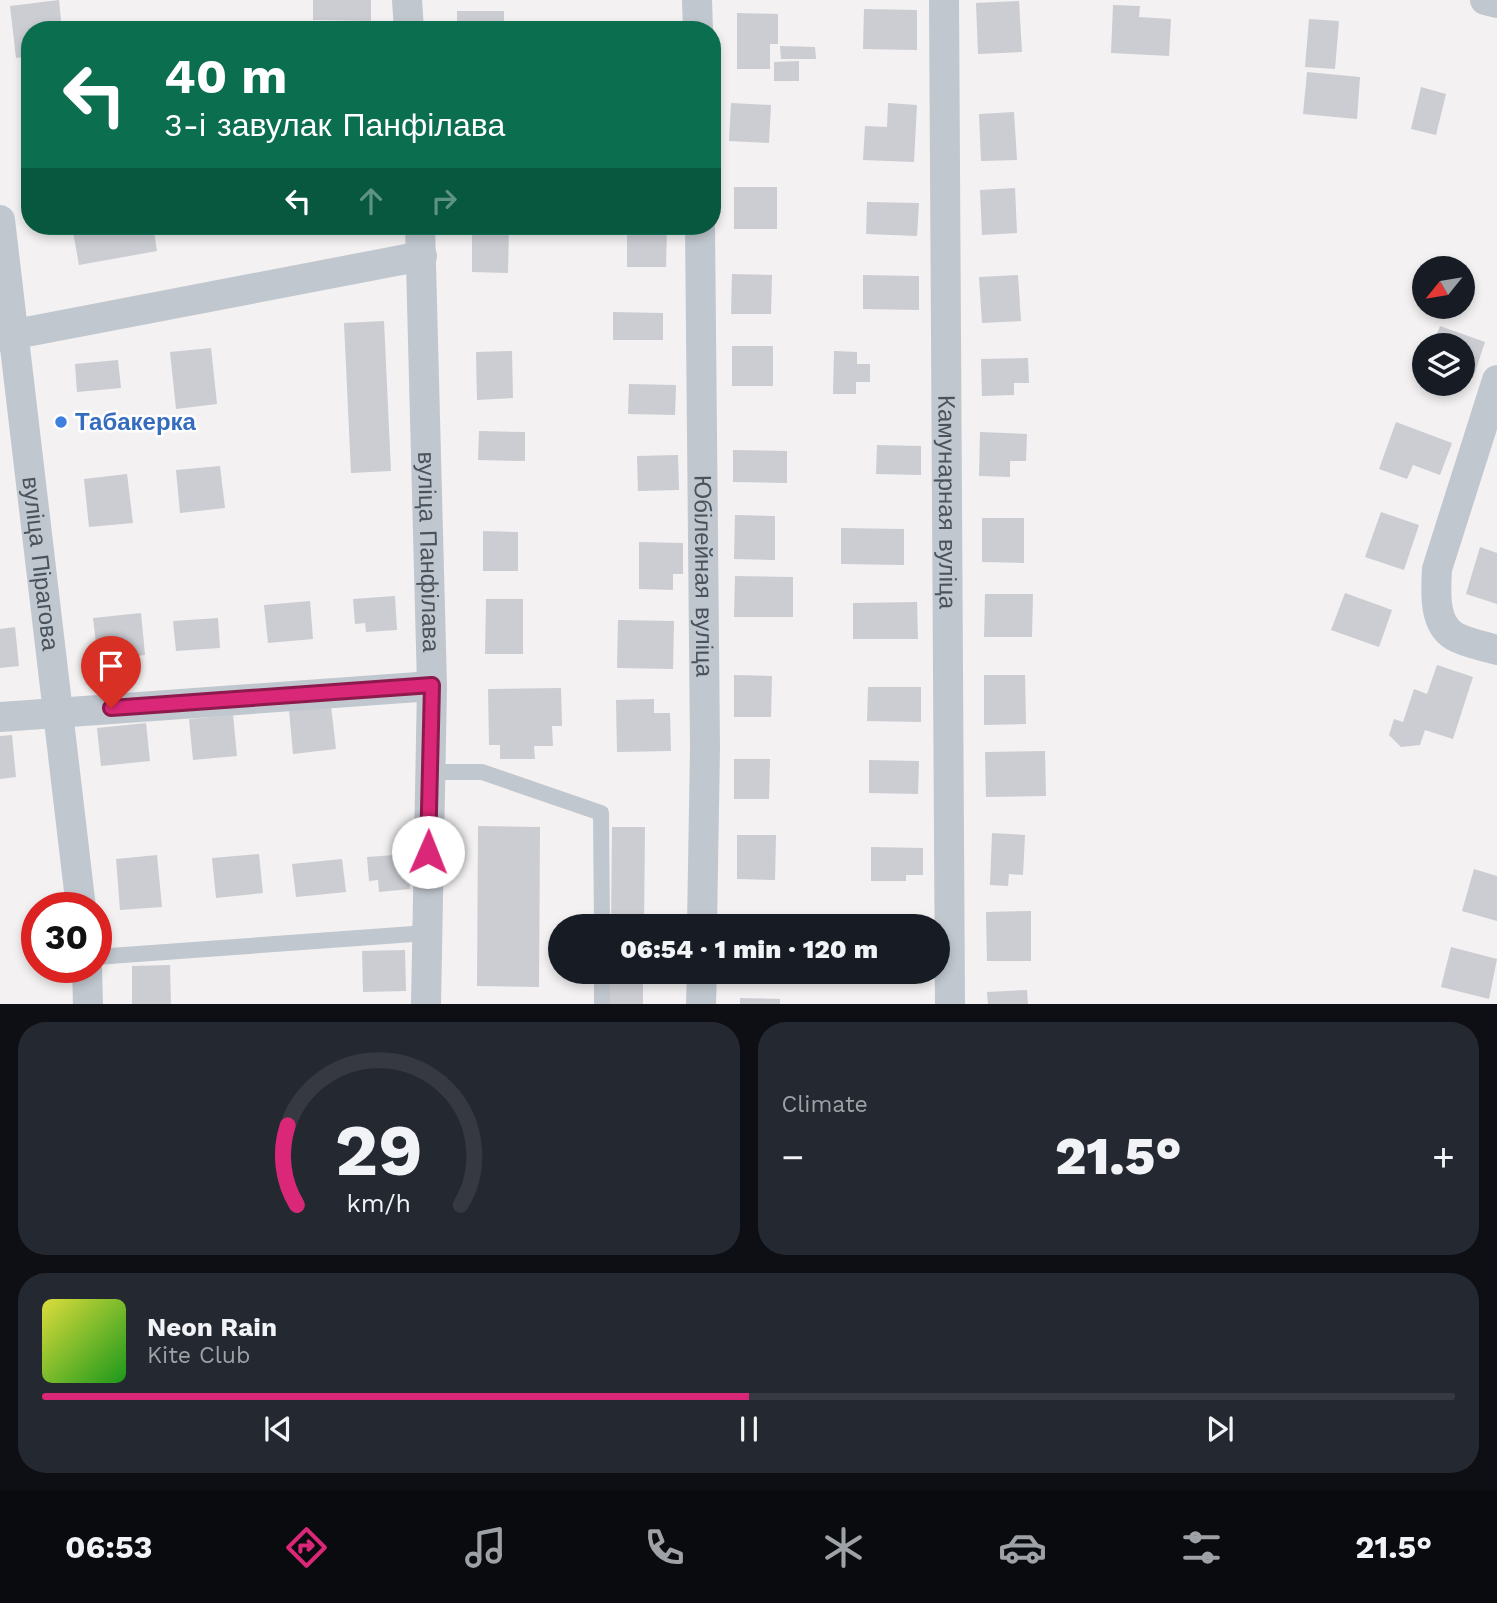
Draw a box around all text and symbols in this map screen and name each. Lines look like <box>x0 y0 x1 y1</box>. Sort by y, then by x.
text: 40 m <box>164 47 287 105</box>
icon: left <box>49 49 140 140</box>
text: 3-і завулак Панфілава <box>164 106 505 144</box>
icon: left <box>279 182 317 220</box>
icon: ahead <box>352 182 390 220</box>
icon: right <box>425 182 463 220</box>
north arrow <box>1412 256 1475 318</box>
map controls <box>1412 256 1475 396</box>
button: layers <box>1412 333 1475 396</box>
street label: Камунарная вуліца <box>932 395 962 610</box>
place label: Табакерка <box>75 408 197 436</box>
marker: Табакерка <box>53 414 69 430</box>
street label: вуліца Панфілава <box>412 451 445 653</box>
street label: вуліца Пірагова <box>16 475 65 653</box>
street label: Юбілейная вуліца <box>688 475 718 678</box>
pin <box>81 636 141 708</box>
icon: arrive <box>92 647 130 685</box>
position arrow <box>391 815 465 889</box>
speed limit sign: 30 <box>21 892 112 983</box>
text: 06:54 · 1 min · 120 m <box>620 934 878 964</box>
text: Climate <box>782 1091 868 1118</box>
text: 29 <box>335 1107 423 1193</box>
text: 21.5° <box>1055 1126 1182 1187</box>
text: − <box>782 1135 804 1179</box>
text: + <box>1432 1135 1455 1179</box>
text: km/h <box>347 1188 411 1217</box>
text: Neon Rain <box>147 1312 277 1342</box>
text: Kite Club <box>147 1342 250 1369</box>
icon: previous <box>259 1410 297 1448</box>
icon: pause <box>730 1410 768 1448</box>
icon: next <box>1201 1410 1239 1448</box>
icon: directions <box>282 1523 331 1572</box>
icon: music <box>461 1523 510 1572</box>
icon: phone <box>640 1523 689 1572</box>
icon: climate <box>819 1523 868 1572</box>
icon: car <box>998 1523 1047 1572</box>
icon: filters <box>1177 1523 1226 1572</box>
text: 06:53 <box>65 1528 153 1566</box>
text: 21.5° <box>1355 1528 1432 1566</box>

